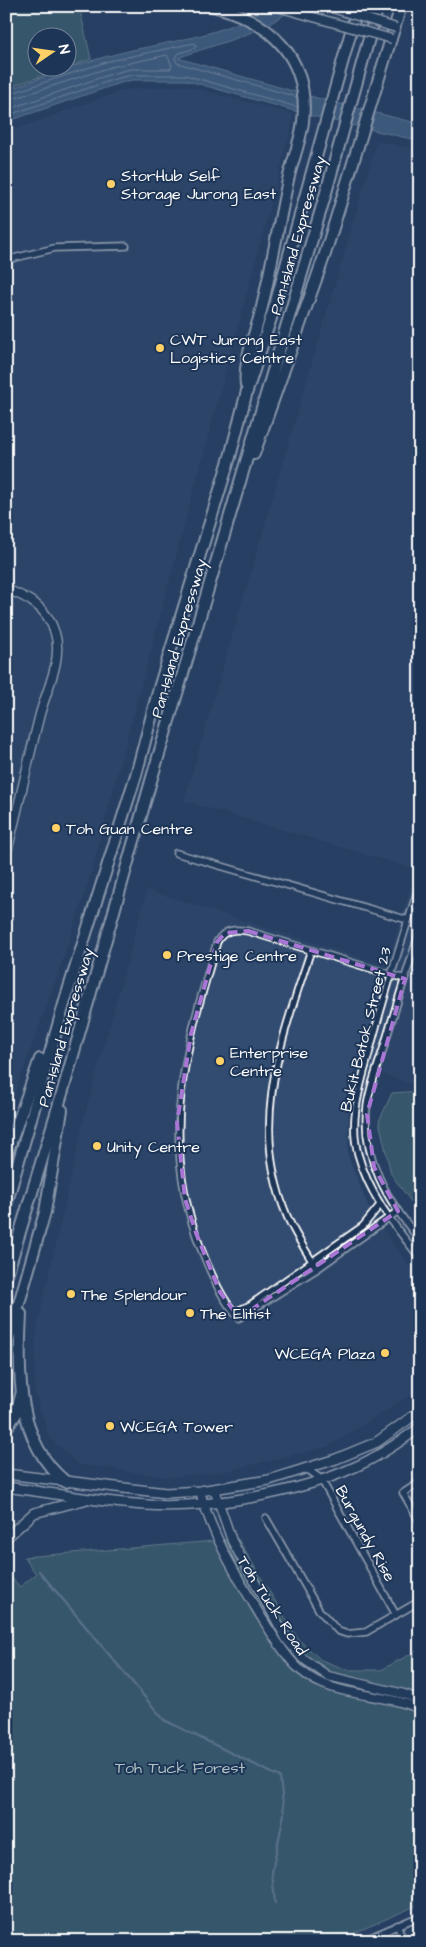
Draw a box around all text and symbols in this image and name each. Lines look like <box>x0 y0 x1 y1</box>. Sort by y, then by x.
north arrow <box>28 28 78 78</box>
text: N <box>53 43 74 56</box>
street label: Pan-Island Expressway <box>265 153 332 318</box>
place label: StorHub Self Storage Jurong East <box>121 165 277 206</box>
marker: StorHub Self Storage Jurong East <box>105 178 117 190</box>
place label: CWT Jurong East Logistics Centre <box>170 329 302 370</box>
marker: CWT Jurong East Logistics Centre <box>154 342 166 354</box>
street label: Pan-Island Expressway <box>146 556 213 721</box>
place label: Toh Guan Centre <box>66 818 193 840</box>
marker: Toh Guan Centre <box>50 822 62 834</box>
street label: Pan-Island Expressway <box>33 945 100 1110</box>
place label: Prestige Centre <box>177 945 297 968</box>
street label: Bukit Batok Street 23 <box>335 945 397 1114</box>
marker: Prestige Centre <box>161 949 173 961</box>
place label: Enterprise Centre <box>230 1042 309 1082</box>
marker: Enterprise Centre <box>214 1055 226 1067</box>
place label: Unity Centre <box>107 1136 200 1159</box>
marker: Unity Centre <box>91 1140 103 1152</box>
place label: The Splendour <box>81 1284 187 1306</box>
marker: The Splendour <box>65 1288 77 1300</box>
place label: The Elitist <box>200 1303 271 1325</box>
marker: The Elitist <box>184 1307 196 1319</box>
place label: WCEGA Plaza <box>275 1343 375 1365</box>
marker: WCEGA Plaza <box>379 1347 391 1359</box>
place label: WCEGA Tower <box>120 1416 233 1438</box>
marker: WCEGA Tower <box>104 1420 116 1432</box>
street label: Burgundy Rise <box>329 1482 401 1586</box>
street label: Toh Tuck Road <box>232 1552 313 1660</box>
park label: Toh Tuck Forest <box>115 1757 245 1779</box>

